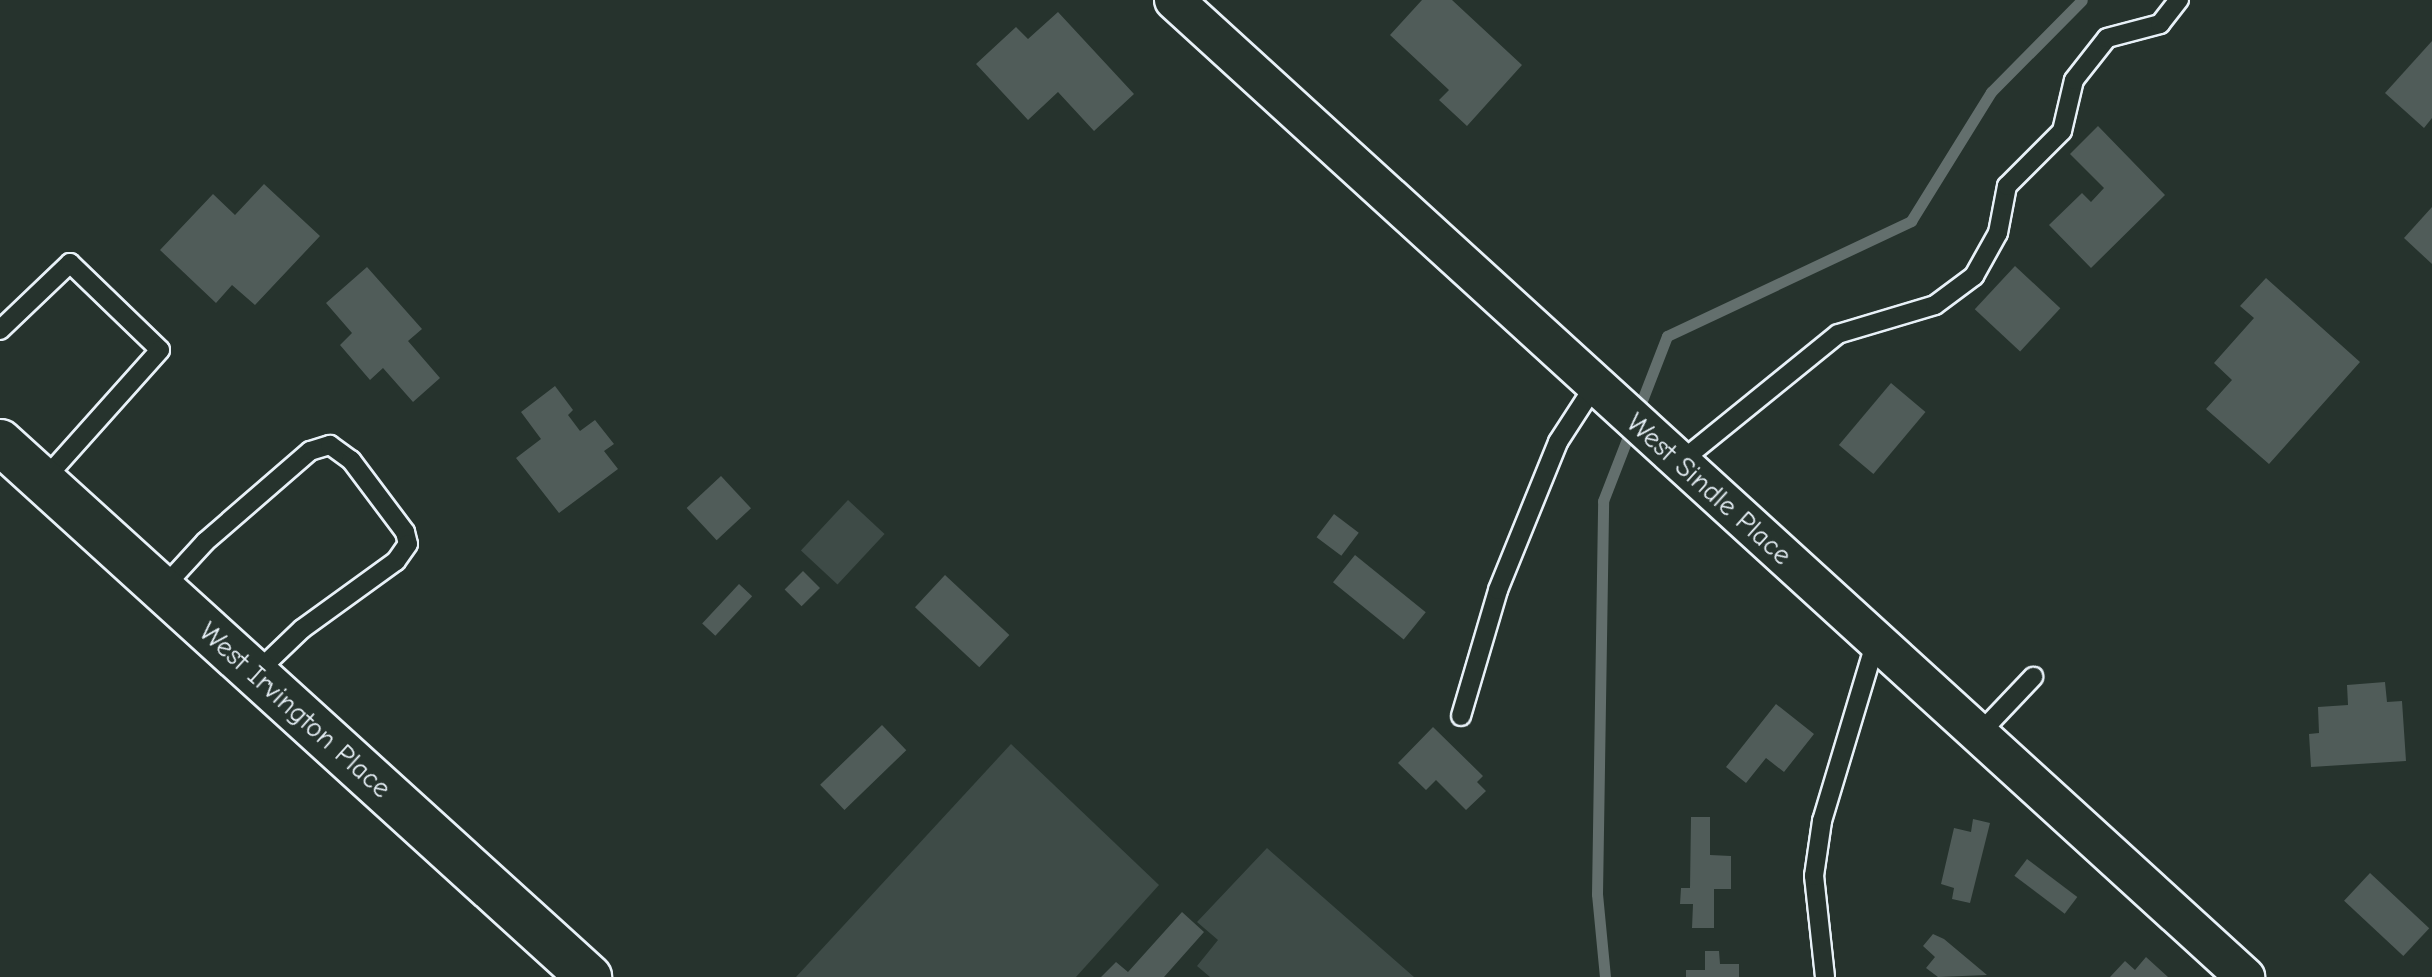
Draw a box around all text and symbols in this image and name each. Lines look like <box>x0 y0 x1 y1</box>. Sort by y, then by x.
street label: West Sindle Place <box>1619 406 1799 572</box>
street label: West Irvington Place <box>192 615 398 805</box>

